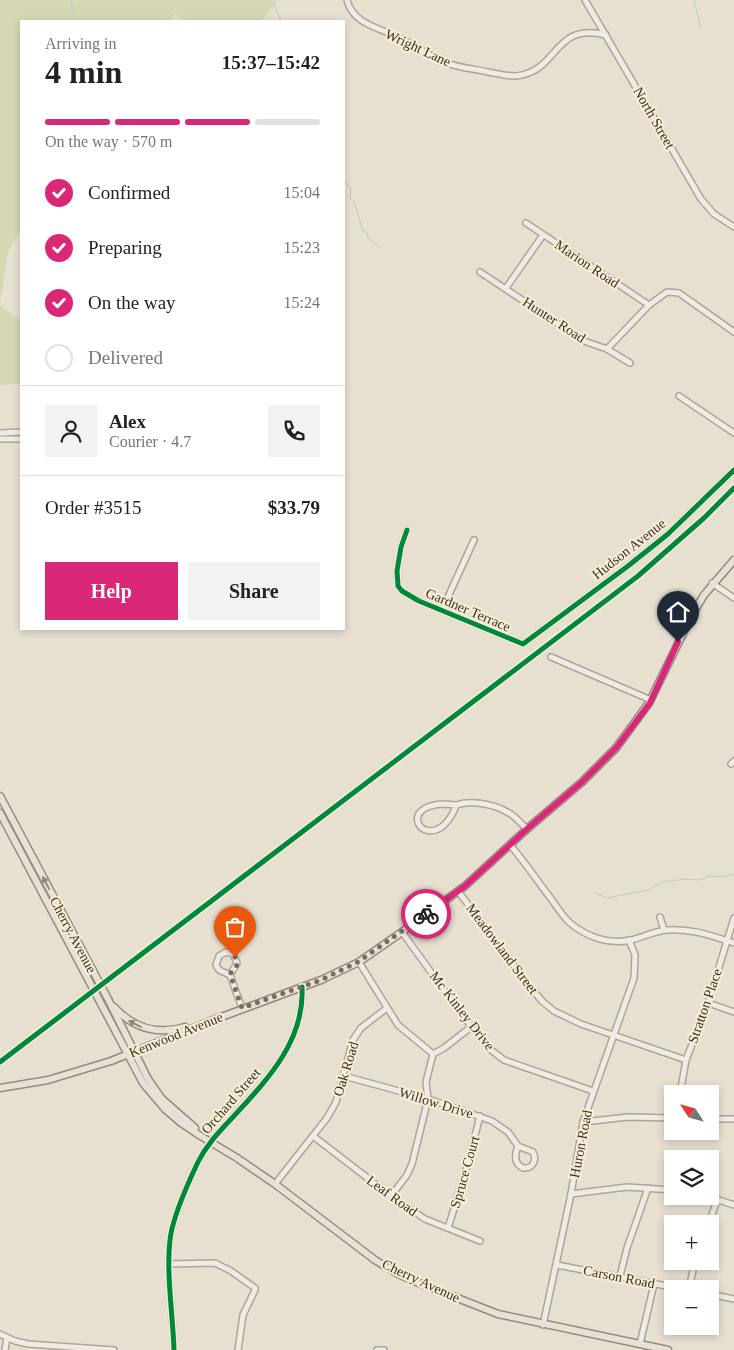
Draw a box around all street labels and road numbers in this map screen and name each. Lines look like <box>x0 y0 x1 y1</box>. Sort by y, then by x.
street label: Wright Lane <box>383 26 453 70</box>
street label: North Street <box>630 84 678 152</box>
street label: Marion Road <box>552 237 622 291</box>
street label: Hunter Road <box>520 294 588 346</box>
street label: Hudson Avenue <box>589 516 669 582</box>
street label: Gardner Terrace <box>423 585 513 635</box>
street label: Cherry Avenue <box>47 894 99 976</box>
street label: Meadowland Street <box>463 901 541 997</box>
street label: Stratton Place <box>685 967 725 1045</box>
street label: Mc Kinley Drive <box>427 969 497 1053</box>
street label: Kenwood Avenue <box>127 1009 225 1061</box>
street label: Oak Road <box>331 1040 361 1098</box>
street label: Orchard Street <box>198 1065 264 1137</box>
street label: Willow Drive <box>397 1085 475 1121</box>
street label: Huron Road <box>567 1109 595 1179</box>
street label: Spruce Court <box>448 1134 482 1210</box>
street label: Leaf Road <box>364 1173 420 1219</box>
street label: Cherry Avenue <box>380 1256 462 1306</box>
street label: Carson Road <box>582 1263 656 1291</box>

